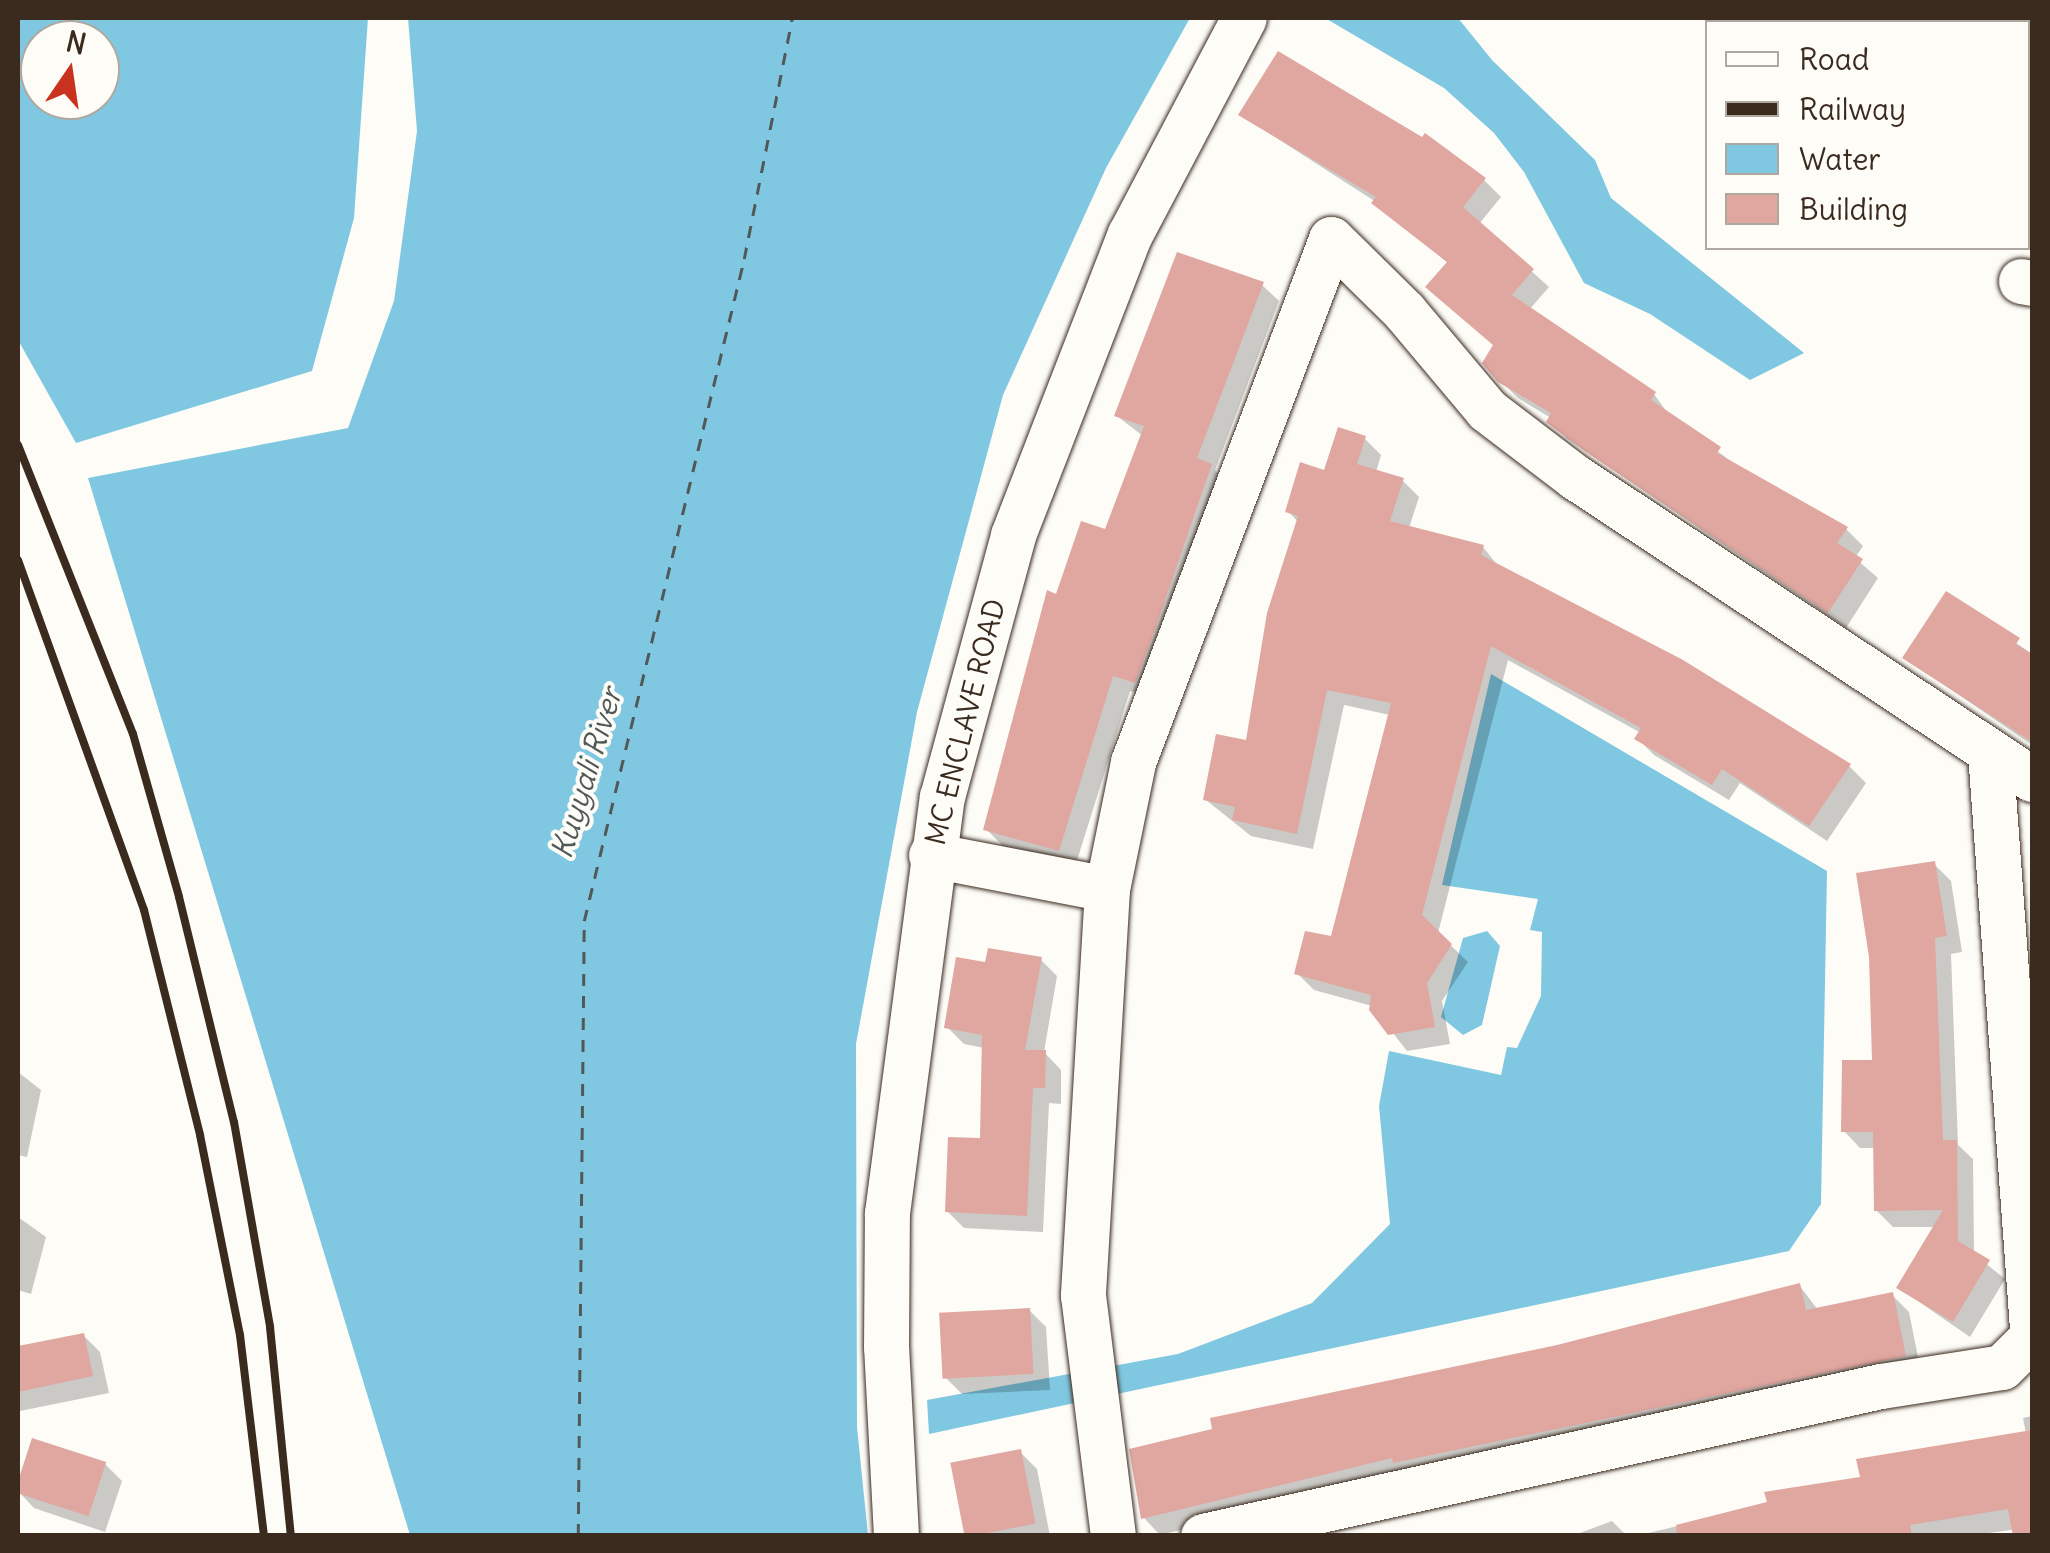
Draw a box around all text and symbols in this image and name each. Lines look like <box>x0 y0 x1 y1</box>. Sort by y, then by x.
north arrow <box>20 20 120 120</box>
legend <box>1705 20 2030 250</box>
text: N <box>63 23 90 62</box>
text: Road <box>1799 40 1869 78</box>
text: Railway <box>1799 90 1906 128</box>
text: Water <box>1799 140 1881 178</box>
text: Building <box>1799 190 1908 228</box>
street label: MC ENCLAVE ROAD <box>918 596 1012 848</box>
water label: Kuyyali River <box>543 684 629 862</box>

